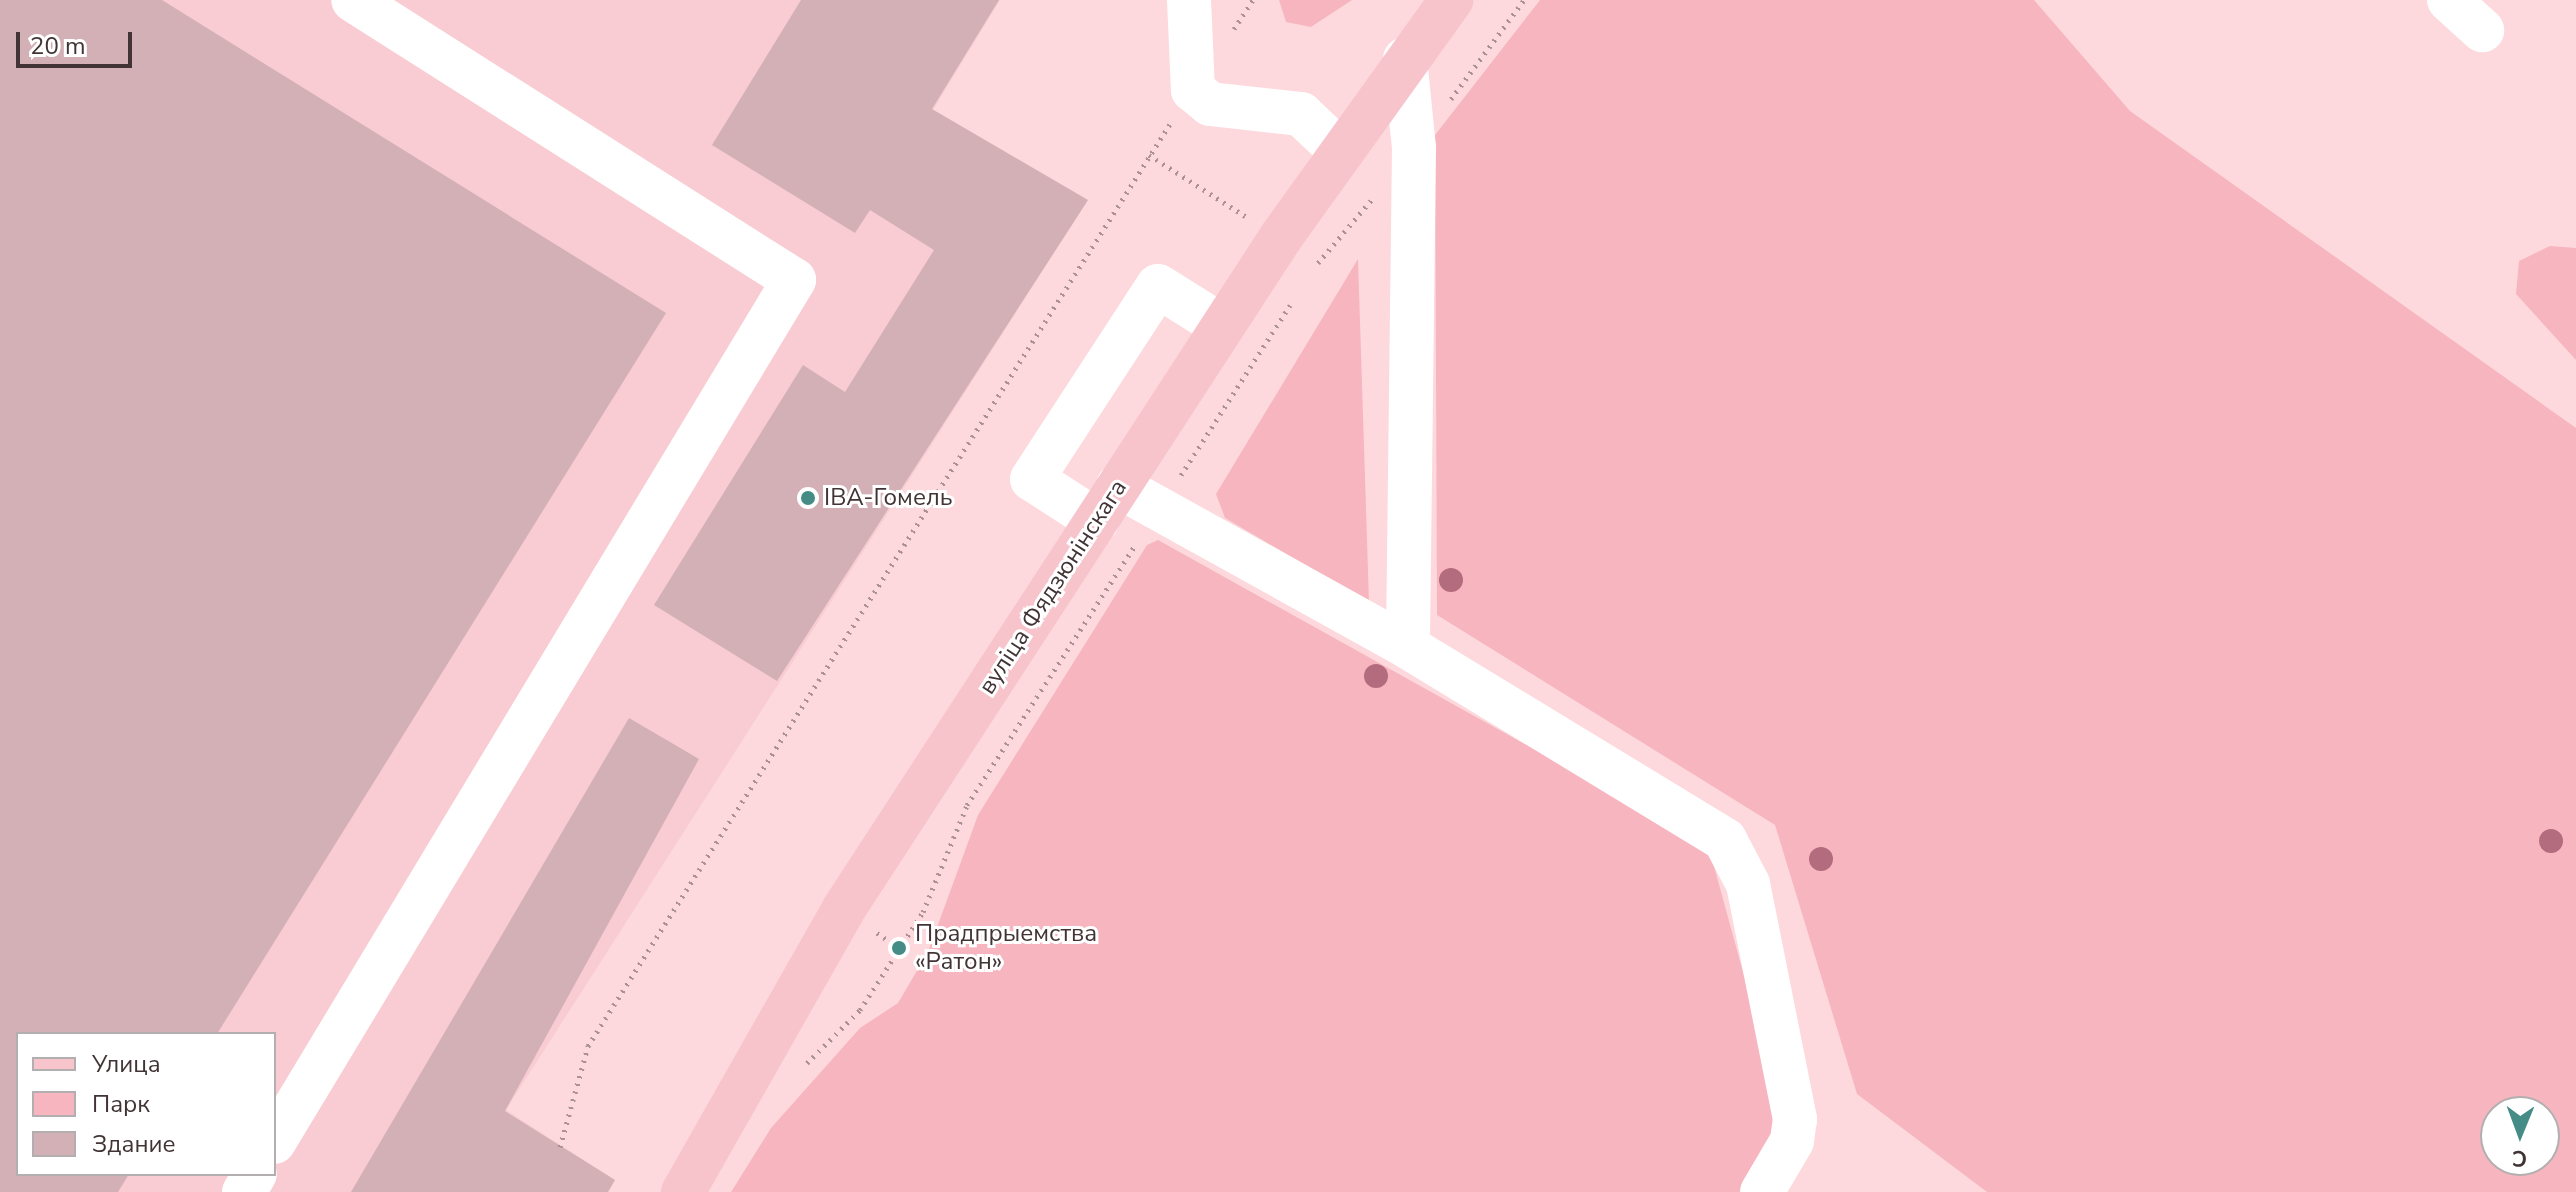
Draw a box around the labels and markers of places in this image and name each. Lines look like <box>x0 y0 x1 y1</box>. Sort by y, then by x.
place label: IBA-Гомель <box>824 484 953 512</box>
marker: IBA-Гомель <box>799 489 817 507</box>
place label: Прадпрыемства «Ратон» <box>915 920 1097 976</box>
marker: Прадпрыемства «Ратон» <box>890 939 908 957</box>

